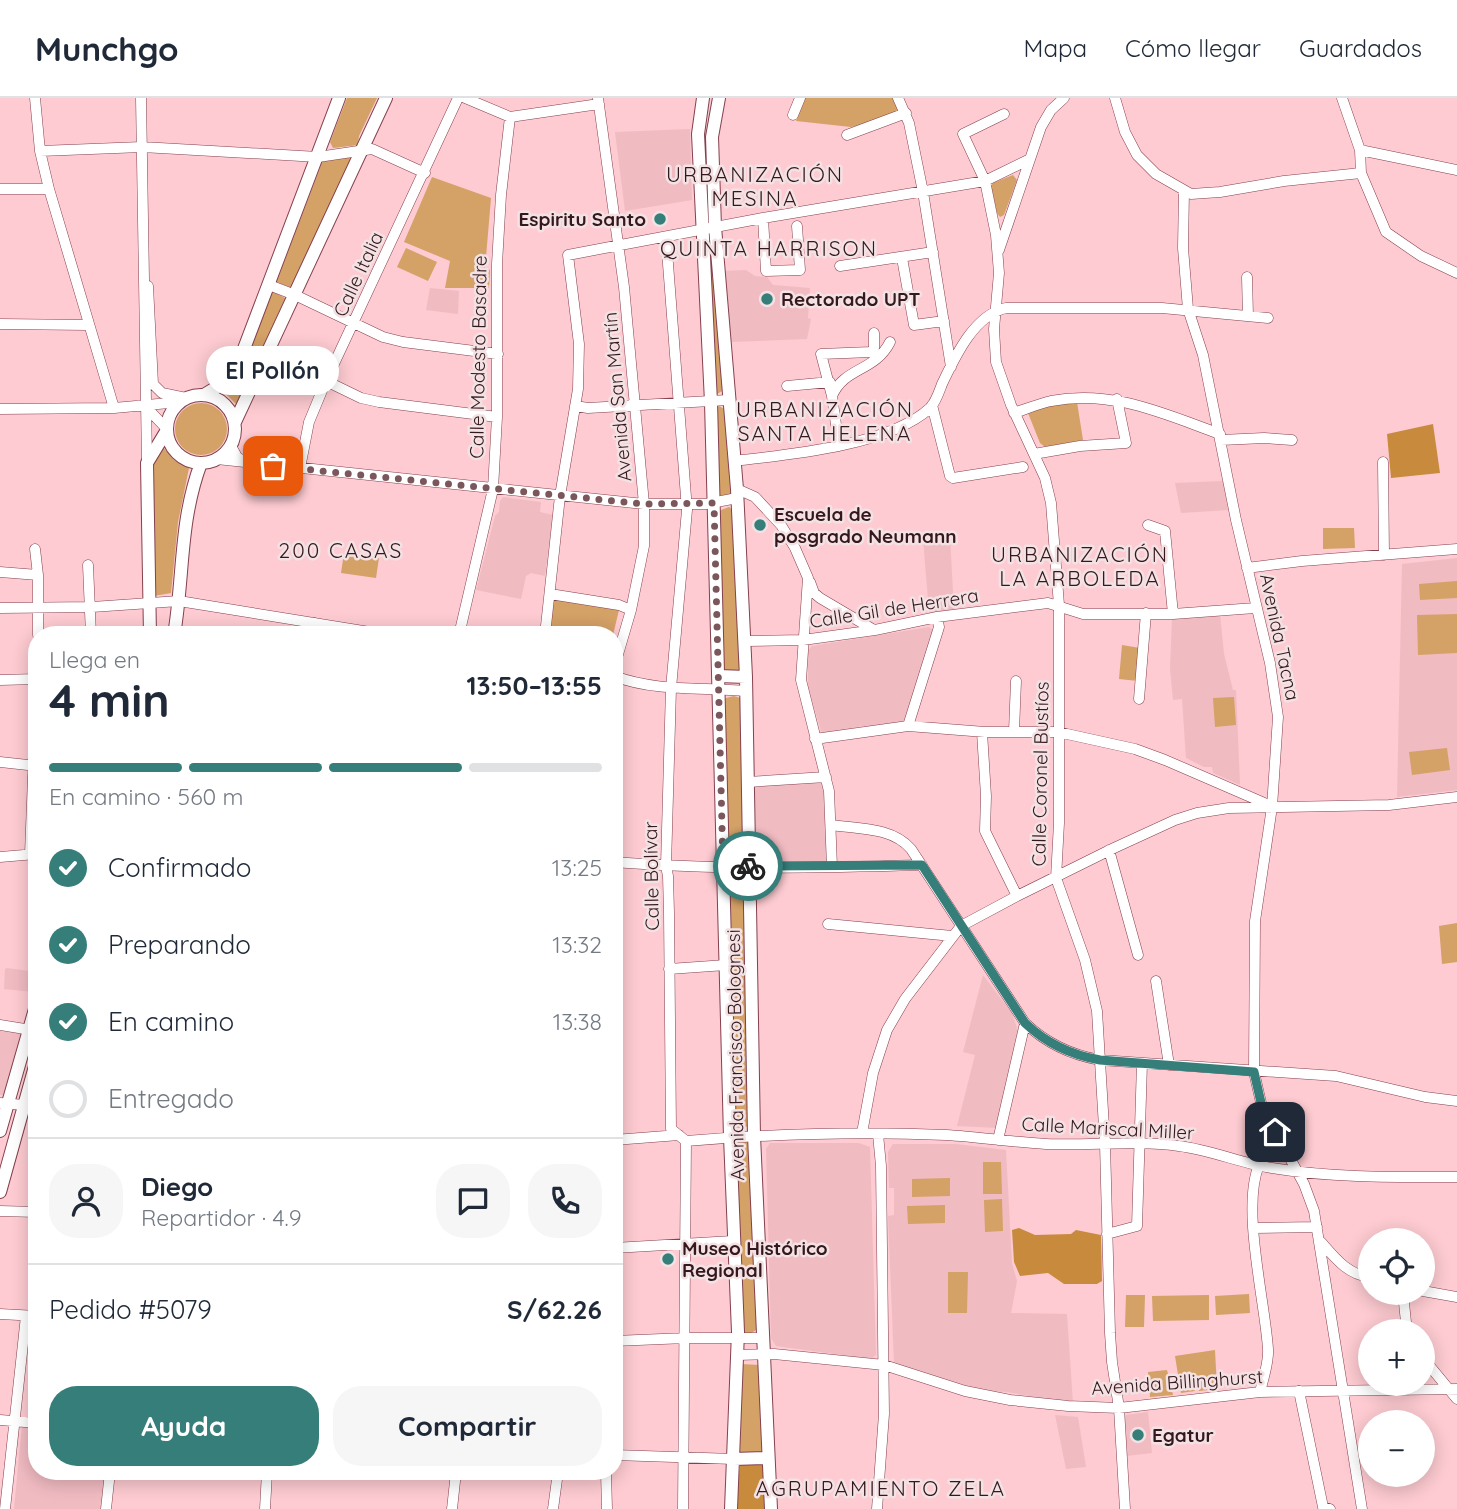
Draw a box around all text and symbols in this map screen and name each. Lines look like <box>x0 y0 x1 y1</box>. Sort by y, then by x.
text: Munchgo <box>35 28 179 69</box>
text: Mapa <box>1024 33 1087 63</box>
text: Cómo llegar <box>1125 33 1261 63</box>
text: Guardados <box>1299 33 1422 63</box>
district label: URBANIZACIÓN MESINA <box>666 161 844 211</box>
place label: Espiritu Santo <box>518 207 646 231</box>
marker: Espiritu Santo <box>652 211 668 227</box>
street label: Calle Italia <box>328 228 388 320</box>
district label: QUINTA HARRISON <box>660 235 878 261</box>
street label: Calle Modesto Basadre <box>464 255 492 459</box>
place label: Rectorado UPT <box>781 287 920 311</box>
marker: Rectorado UPT <box>759 291 775 307</box>
street label: Avenida San Martín <box>598 311 636 483</box>
callout: El Pollón <box>206 347 340 396</box>
text: El Pollón <box>225 356 320 385</box>
district label: URBANIZACIÓN SANTA HELENA <box>736 396 914 446</box>
pin <box>243 436 303 496</box>
icon: bag <box>254 447 292 485</box>
place label: Escuela de posgrado Neumann <box>774 502 957 548</box>
marker: Escuela de posgrado Neumann <box>752 517 768 533</box>
district label: 200 CASAS <box>279 537 403 563</box>
district label: URBANIZACIÓN LA ARBOLEDA <box>991 541 1169 591</box>
street label: Avenida Tacna <box>1255 571 1305 703</box>
street label: Calle Gil de Herrera <box>808 583 980 633</box>
text: Llega en <box>49 645 140 674</box>
text: 13:50–13:55 <box>466 669 602 702</box>
text: 4 min <box>49 671 170 729</box>
street label: Calle Coronel Bustíos <box>1026 681 1054 867</box>
text: En camino · 560 m <box>49 782 243 811</box>
street label: Calle Bolívar <box>638 820 664 931</box>
courier <box>713 831 783 901</box>
icon: bike <box>729 847 767 885</box>
icon: check <box>49 849 87 887</box>
text: Confirmado <box>108 851 252 884</box>
text: 13:25 <box>552 853 602 882</box>
icon: check <box>49 926 87 964</box>
text: Preparando <box>108 928 251 961</box>
street label: Avenida Francisco Bolognesi <box>721 929 749 1181</box>
text: 13:32 <box>552 930 602 959</box>
icon: check <box>49 1003 87 1041</box>
text: En camino <box>108 1005 234 1038</box>
text: 13:38 <box>553 1007 602 1036</box>
text: Entregado <box>108 1082 234 1115</box>
pin <box>1245 1102 1305 1162</box>
street label: Calle Mariscal Miller <box>1021 1111 1196 1145</box>
icon: home <box>1256 1113 1294 1151</box>
button: person <box>49 1164 123 1238</box>
button: chat <box>436 1164 510 1238</box>
button: phone <box>528 1164 602 1238</box>
text: Diego <box>141 1170 213 1203</box>
text: Repartidor · 4.9 <box>141 1203 302 1232</box>
map controls <box>1358 1228 1435 1487</box>
button: locate <box>1358 1228 1435 1305</box>
place label: Museo Histórico Regional <box>682 1236 828 1282</box>
marker: Museo Histórico Regional <box>660 1251 676 1267</box>
text: Pedido #5079 <box>49 1293 212 1326</box>
text: S/62.26 <box>507 1293 602 1326</box>
button: + <box>1358 1319 1435 1396</box>
street label: Avenida Billinghurst <box>1090 1364 1264 1400</box>
button: Ayuda <box>49 1386 319 1466</box>
button: Compartir <box>333 1386 602 1466</box>
button: − <box>1358 1410 1435 1487</box>
place label: Egatur <box>1152 1423 1214 1447</box>
marker: Egatur <box>1130 1427 1146 1443</box>
district label: AGRUPAMIENTO ZELA <box>756 1475 1006 1501</box>

